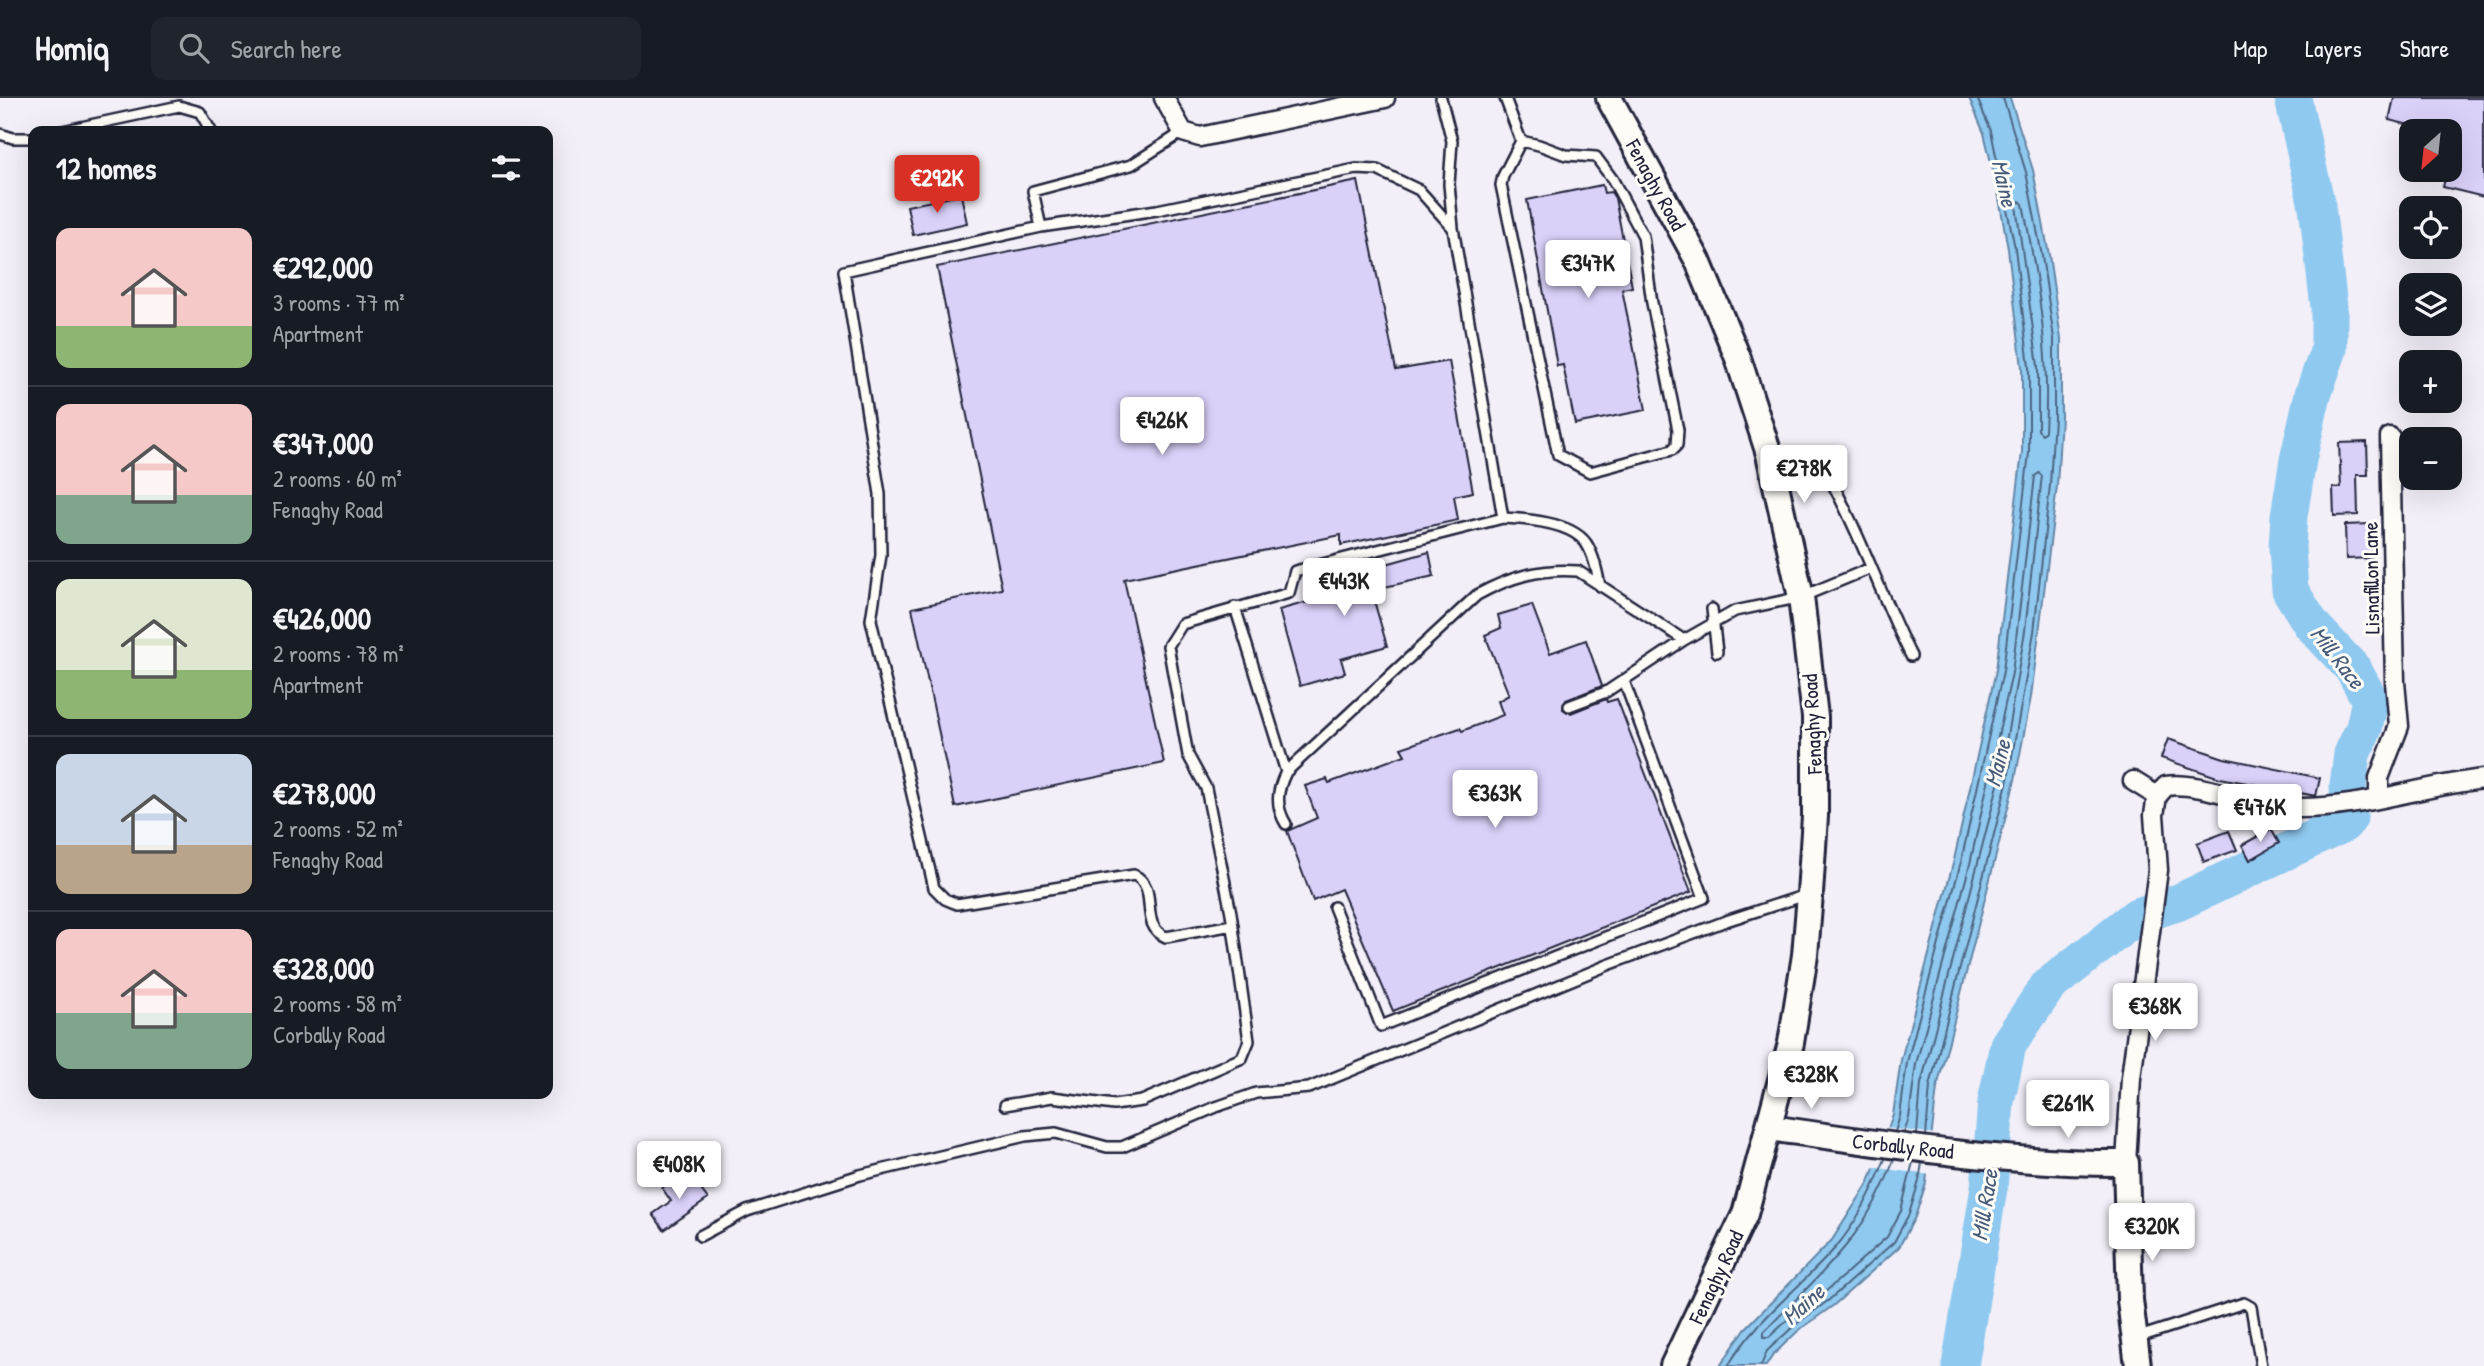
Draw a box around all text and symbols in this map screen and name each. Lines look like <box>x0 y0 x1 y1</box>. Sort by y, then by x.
search box <box>151 17 641 80</box>
text: Homiq <box>35 26 109 70</box>
icon: search <box>175 29 213 67</box>
text: Search here <box>231 31 342 66</box>
text: Map <box>2233 32 2267 64</box>
text: Layers <box>2305 32 2362 64</box>
text: Share <box>2400 32 2449 64</box>
north arrow <box>2399 119 2462 182</box>
map controls <box>2399 119 2462 490</box>
street label: Fenaghy Road <box>1619 133 1693 236</box>
text: 12 homes <box>56 148 156 188</box>
icon: filters <box>487 149 525 187</box>
pin: €292K <box>888 156 986 215</box>
water label: Maine <box>1985 156 2026 210</box>
text: €292K <box>910 162 964 193</box>
button: locate <box>2399 196 2462 259</box>
pin: €347K <box>1539 240 1637 300</box>
text: €292,000 <box>273 247 373 287</box>
text: €347K <box>1561 247 1615 278</box>
icon: home <box>112 256 196 340</box>
button: layers <box>2399 273 2462 336</box>
text: 3 rooms · 77 m² <box>273 287 405 318</box>
text: Apartment <box>273 318 363 349</box>
button: + <box>2399 350 2462 413</box>
pin: €426K <box>1113 398 1211 457</box>
text: €426K <box>1136 404 1188 435</box>
text: €347,000 <box>273 423 373 463</box>
button: − <box>2399 427 2462 490</box>
icon: home <box>112 432 196 516</box>
pin: €278K <box>1755 446 1853 505</box>
text: €278K <box>1776 452 1832 483</box>
text: 2 rooms · 60 m² <box>273 463 402 494</box>
text: Fenaghy Road <box>273 494 383 525</box>
street label: Lisnafillon Lane <box>2356 522 2386 634</box>
pin: €443K <box>1295 559 1393 618</box>
text: €443K <box>1319 565 1369 596</box>
text: €426,000 <box>273 598 371 638</box>
icon: home <box>112 607 196 691</box>
water label: Mill Race <box>2304 619 2373 695</box>
text: 2 rooms · 78 m² <box>273 638 404 669</box>
text: Apartment <box>273 669 363 700</box>
street label: Fenaghy Road <box>1795 673 1829 776</box>
water label: Maine <box>1976 735 2018 790</box>
pin: €363K <box>1446 770 1544 830</box>
text: €278,000 <box>273 773 376 813</box>
text: €363K <box>1469 777 1521 808</box>
icon: home <box>112 782 196 866</box>
pin: €476K <box>2211 784 2309 844</box>
text: €476K <box>2234 791 2286 822</box>
text: 2 rooms · 52 m² <box>273 813 403 844</box>
text: Fenaghy Road <box>273 844 383 875</box>
text: €328,000 <box>273 948 374 988</box>
icon: home <box>112 957 196 1041</box>
pin: €368K <box>2106 984 2204 1043</box>
text: 2 rooms · 58 m² <box>273 988 402 1019</box>
text: €368K <box>2129 990 2181 1021</box>
text: Corbally Road <box>273 1019 385 1050</box>
pin: €328K <box>1762 1052 1860 1111</box>
text: €328K <box>1784 1058 1838 1089</box>
pin: €261K <box>2019 1080 2117 1140</box>
text: €261K <box>2042 1087 2094 1118</box>
street label: Corbally Road <box>1851 1126 1955 1166</box>
pin: €408K <box>630 1142 728 1201</box>
text: €408K <box>653 1148 705 1179</box>
water label: Mill Race <box>1963 1166 2005 1243</box>
pin: €320K <box>2103 1204 2201 1263</box>
text: €320K <box>2125 1210 2179 1241</box>
street label: Fenaghy Road <box>1681 1225 1750 1329</box>
water label: Maine <box>1775 1276 1832 1331</box>

